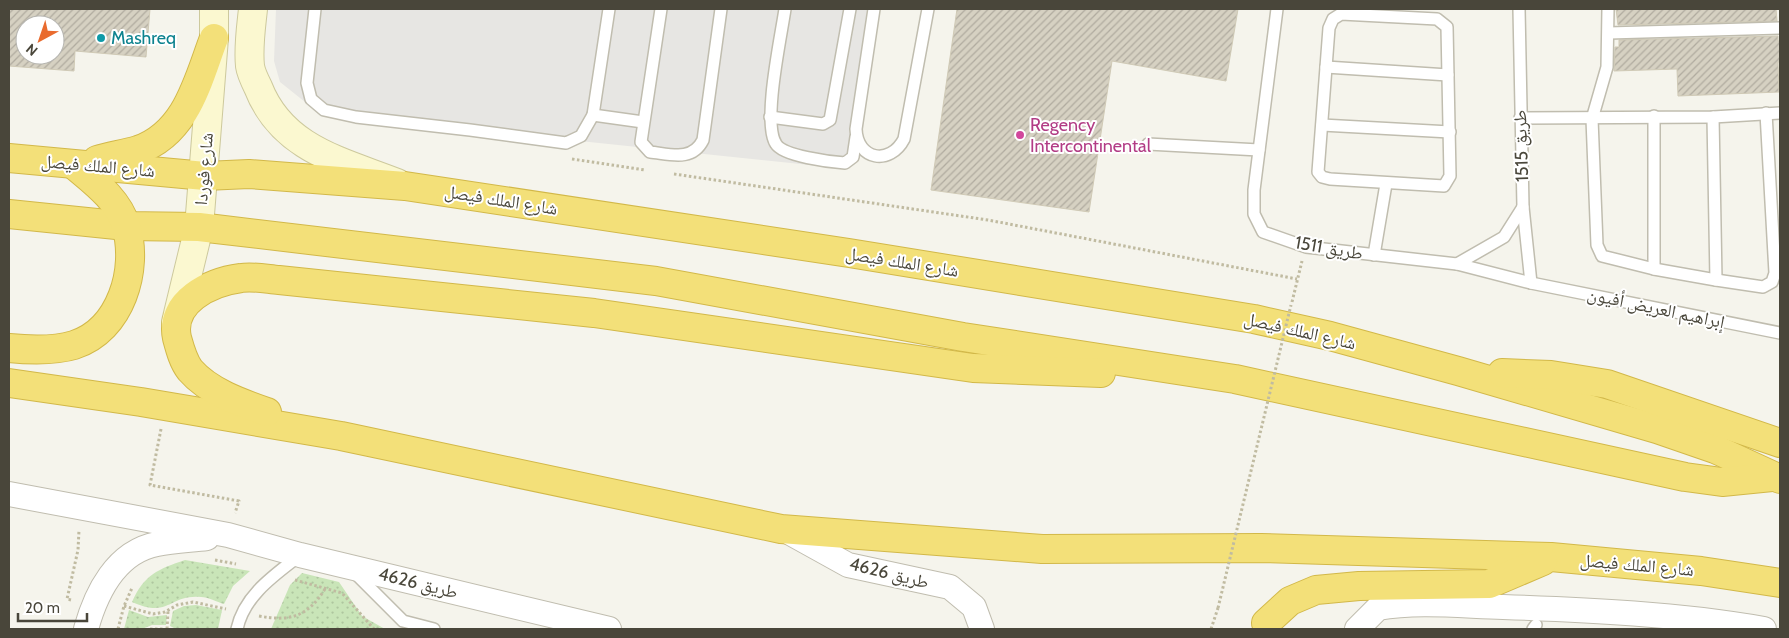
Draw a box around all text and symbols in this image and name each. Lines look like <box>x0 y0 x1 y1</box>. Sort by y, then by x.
north arrow <box>15 15 65 65</box>
place label: Mashreq <box>111 27 176 49</box>
marker: Mashreq <box>95 32 107 44</box>
text: N <box>22 40 41 60</box>
street label: طريق 1515 <box>1509 110 1533 182</box>
place label: Regency Intercontinental <box>1030 114 1152 157</box>
marker: Regency Intercontinental <box>1014 129 1026 141</box>
street label: شارع فوردا <box>190 132 218 206</box>
street label: شارع الملك فيصل <box>40 150 156 182</box>
street label: شارع الملك فيصل <box>443 180 559 220</box>
street label: طريق 1511 <box>1293 231 1365 265</box>
street label: شارع الملك فيصل <box>844 242 960 282</box>
street label: إبراهيم العريض أفيون <box>1585 283 1727 334</box>
street label: شارع الملك فيصل <box>1242 307 1358 355</box>
street label: شارع الملك فيصل <box>1579 549 1695 581</box>
street label: طريق 4626 <box>847 553 931 593</box>
street label: طريق 4626 <box>376 563 460 603</box>
scale bar <box>18 590 86 622</box>
text: 20 m <box>25 599 60 617</box>

